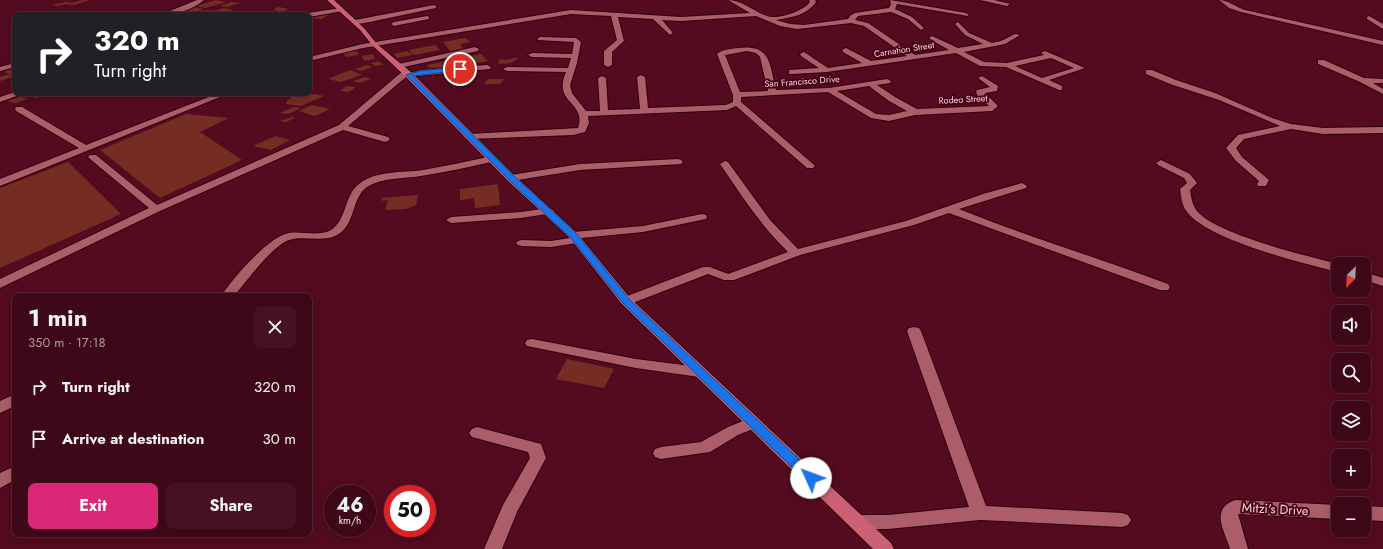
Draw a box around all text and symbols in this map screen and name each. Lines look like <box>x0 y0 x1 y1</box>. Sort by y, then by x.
text: 320 m <box>94 20 180 61</box>
icon: right <box>28 28 80 80</box>
street label: Carnation Street <box>873 38 936 60</box>
pin <box>443 52 477 86</box>
text: Turn right <box>94 58 166 84</box>
icon: arrive <box>449 58 471 80</box>
street label: San Francisco Drive <box>764 72 840 90</box>
street label: Rodeo Street <box>938 91 989 107</box>
north arrow <box>1331 257 1371 297</box>
map controls <box>1331 257 1371 537</box>
text: 1 min <box>28 300 88 335</box>
button: sound <box>1331 305 1371 345</box>
button: close <box>254 306 296 348</box>
text: 350 m · 17:18 <box>28 333 106 352</box>
button: search <box>1331 353 1371 393</box>
icon: right <box>28 376 50 398</box>
text: Turn right <box>62 376 130 398</box>
text: 320 m <box>254 376 296 398</box>
button: layers <box>1331 401 1371 441</box>
icon: arrive <box>28 428 50 450</box>
text: Arrive at destination <box>62 428 204 450</box>
text: 30 m <box>263 428 296 450</box>
button: + <box>1331 449 1371 489</box>
position arrow <box>790 457 832 499</box>
button: Exit <box>28 483 158 529</box>
button: Share <box>166 483 296 529</box>
speed limit sign: 50 <box>384 485 436 537</box>
text: 46 <box>336 491 364 520</box>
button: − <box>1331 497 1371 537</box>
street label: Mitzi's Drive <box>1241 498 1309 520</box>
text: km/h <box>339 513 361 528</box>

